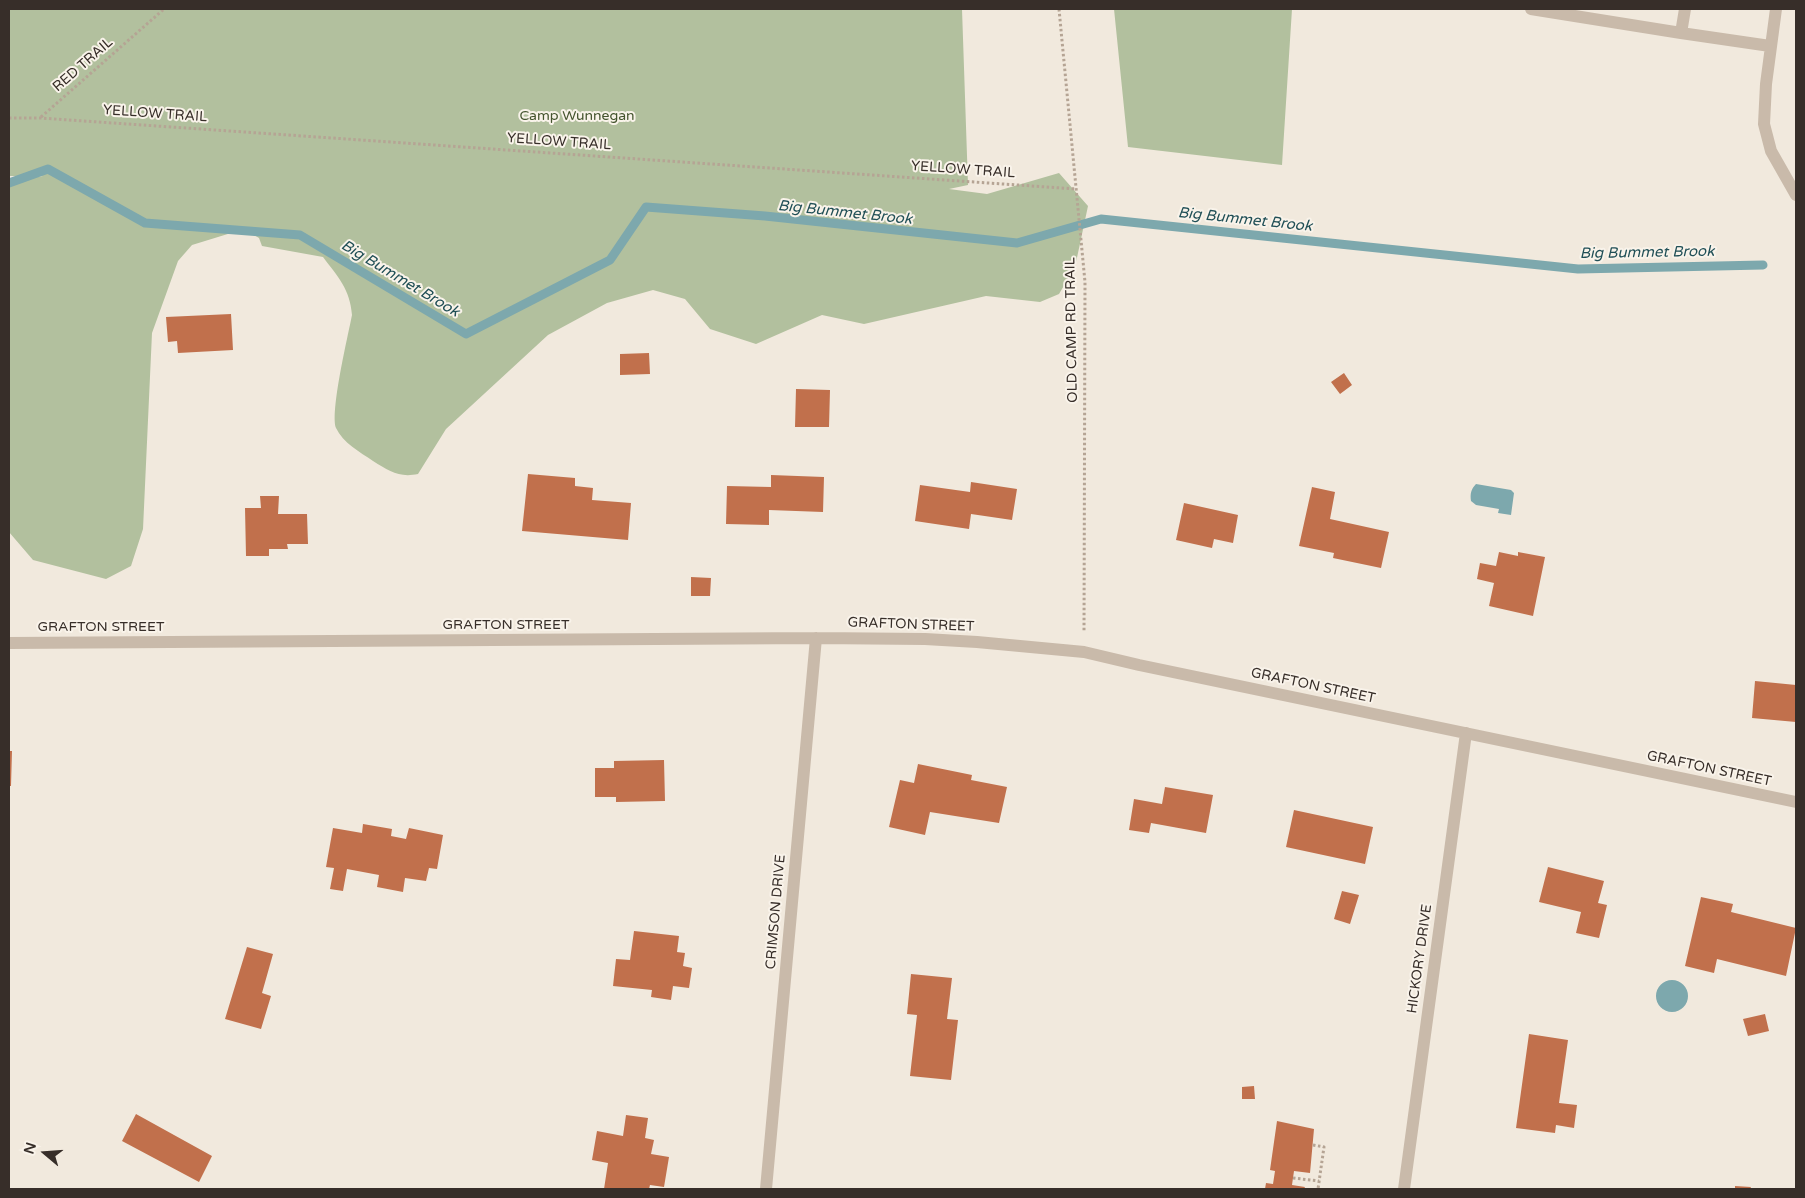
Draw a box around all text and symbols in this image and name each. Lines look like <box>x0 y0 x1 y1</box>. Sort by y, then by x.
street label: RED TRAIL <box>50 34 116 96</box>
street label: YELLOW TRAIL <box>102 102 208 126</box>
park label: Camp Wunnegan <box>519 108 635 124</box>
street label: YELLOW TRAIL <box>506 130 612 154</box>
street label: YELLOW TRAIL <box>910 158 1016 182</box>
water label: Big Bummet Brook <box>777 197 913 229</box>
water label: Big Bummet Brook <box>1177 204 1313 236</box>
water label: Big Bummet Brook <box>338 237 462 321</box>
water label: Big Bummet Brook <box>1580 243 1714 263</box>
street label: OLD CAMP RD TRAIL <box>1062 257 1082 403</box>
street label: GRAFTON STREET <box>847 614 975 636</box>
street label: GRAFTON STREET <box>443 617 569 633</box>
street label: GRAFTON STREET <box>38 619 164 635</box>
street label: GRAFTON STREET <box>1249 665 1377 707</box>
street label: GRAFTON STREET <box>1645 748 1773 790</box>
street label: CRIMSON DRIVE <box>763 854 789 970</box>
street label: HICKORY DRIVE <box>1404 903 1436 1015</box>
north arrow <box>20 1128 70 1178</box>
text: N <box>20 1140 40 1156</box>

